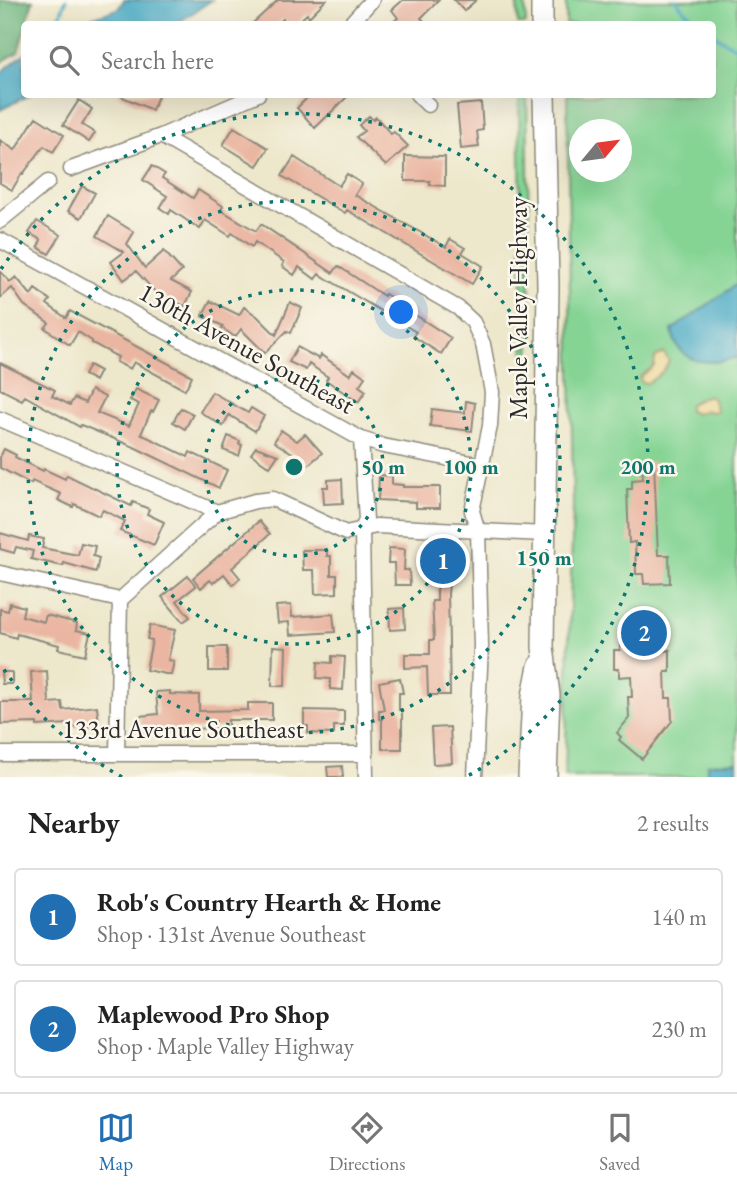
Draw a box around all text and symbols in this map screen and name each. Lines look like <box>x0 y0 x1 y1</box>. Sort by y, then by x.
search box <box>21 21 716 98</box>
icon: search <box>45 41 83 79</box>
text: Search here <box>101 43 214 77</box>
north arrow <box>569 119 632 182</box>
street label: Maple Valley Highway <box>501 196 535 419</box>
street label: 130th Avenue Southeast <box>133 275 361 421</box>
your location <box>384 295 418 329</box>
text: 50 m <box>361 453 405 480</box>
text: 100 m <box>443 453 499 480</box>
text: 200 m <box>620 453 676 480</box>
centre of rings <box>282 455 306 479</box>
pin: 1 <box>420 535 466 587</box>
text: 150 m <box>516 544 572 571</box>
pin: 2 <box>621 607 667 659</box>
street label: 133rd Avenue Southeast <box>62 712 304 746</box>
text: Nearby <box>28 803 120 842</box>
text: 2 results <box>637 808 709 838</box>
text: Rob's Country Hearth & Home <box>97 885 441 919</box>
text: 1 <box>47 902 59 932</box>
text: 140 m <box>651 902 707 932</box>
text: Shop · 131st Avenue Southeast <box>97 919 366 949</box>
text: Maplewood Pro Shop <box>97 997 329 1031</box>
text: 2 <box>47 1014 59 1044</box>
text: 230 m <box>651 1014 707 1044</box>
text: Shop · Maple Valley Highway <box>97 1031 354 1061</box>
tab: Map <box>97 1109 135 1176</box>
tab: Directions <box>329 1109 405 1176</box>
tab: Saved <box>599 1109 640 1176</box>

